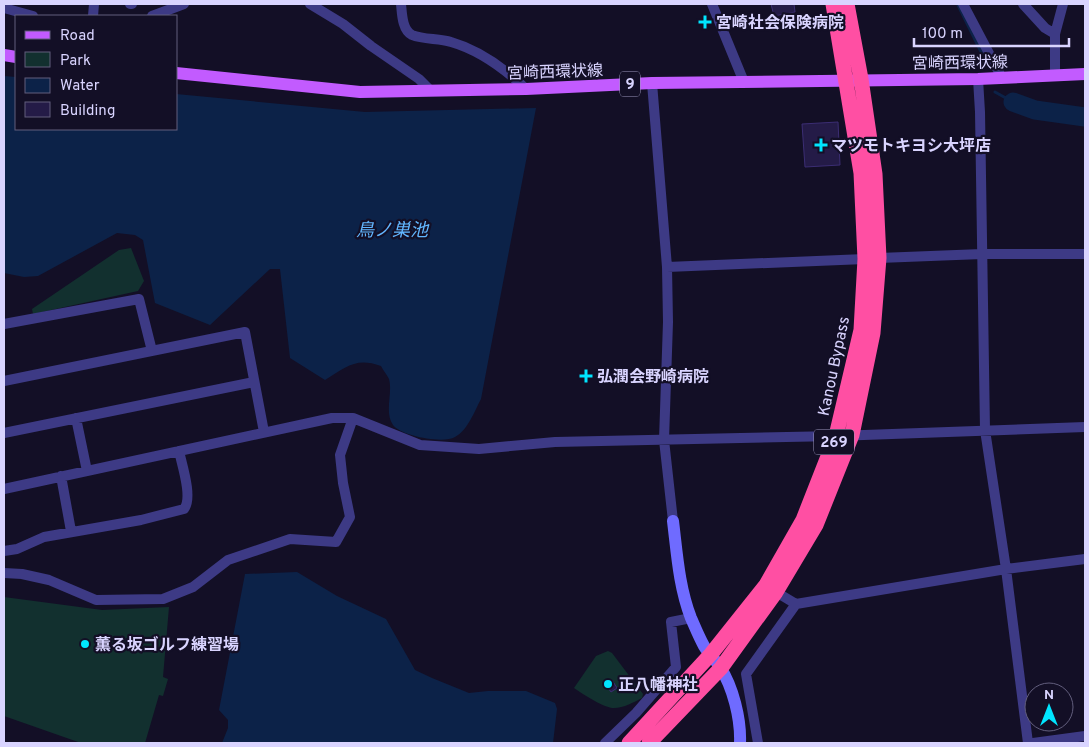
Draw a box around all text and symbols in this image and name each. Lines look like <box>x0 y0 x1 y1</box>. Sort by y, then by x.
place label: 宮崎社会保険病院 <box>716 13 844 34</box>
legend <box>15 15 178 130</box>
marker: 宮崎社会保険病院 <box>698 15 712 29</box>
scale bar <box>914 15 1069 47</box>
text: 100 m <box>922 25 963 44</box>
text: Road <box>60 27 95 46</box>
text: Park <box>60 52 91 71</box>
street label: 宮崎西環状線 <box>912 53 1008 75</box>
street label: 宮崎西環状線 <box>507 61 603 85</box>
road number: 9 <box>620 72 640 96</box>
text: Water <box>60 77 100 96</box>
text: Building <box>60 102 115 121</box>
place label: マツモトキヨシ大坪店 <box>831 137 991 157</box>
marker: マツモトキヨシ大坪店 <box>815 139 827 151</box>
water label: 鳥ノ巣池 <box>356 220 430 243</box>
street label: Kanou Bypass <box>815 315 855 418</box>
place label: 弘潤会野崎病院 <box>597 368 709 388</box>
marker: 弘潤会野崎病院 <box>579 369 593 383</box>
road number: 269 <box>814 430 854 454</box>
place label: 薫る坂ゴルフ練習場 <box>95 635 239 656</box>
marker: 薫る坂ゴルフ練習場 <box>79 638 91 650</box>
place label: 正八幡神社 <box>618 675 698 696</box>
marker: 正八幡神社 <box>602 678 614 690</box>
north arrow <box>1024 682 1074 732</box>
text: N <box>1044 687 1054 704</box>

